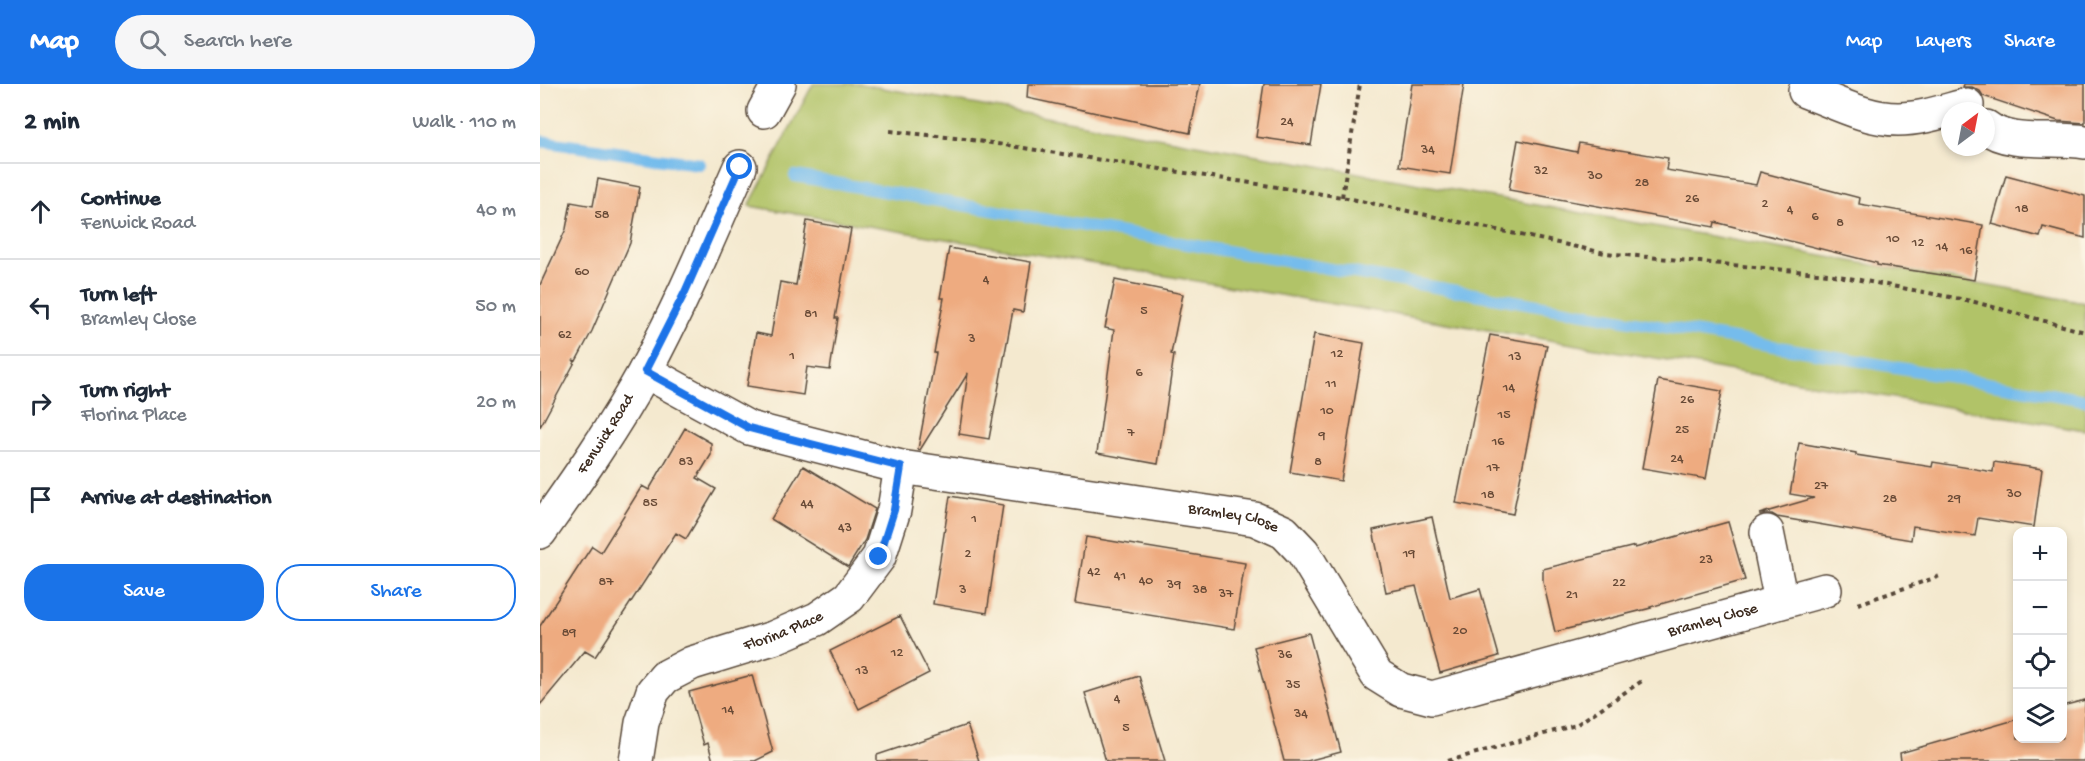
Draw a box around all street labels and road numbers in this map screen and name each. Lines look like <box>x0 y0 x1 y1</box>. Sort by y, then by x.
street label: Fenwick Road <box>573 390 640 479</box>
street label: Bramley Close <box>1186 500 1282 538</box>
street label: Bramley Close <box>1665 599 1761 642</box>
street label: Florina Place <box>740 607 828 656</box>

